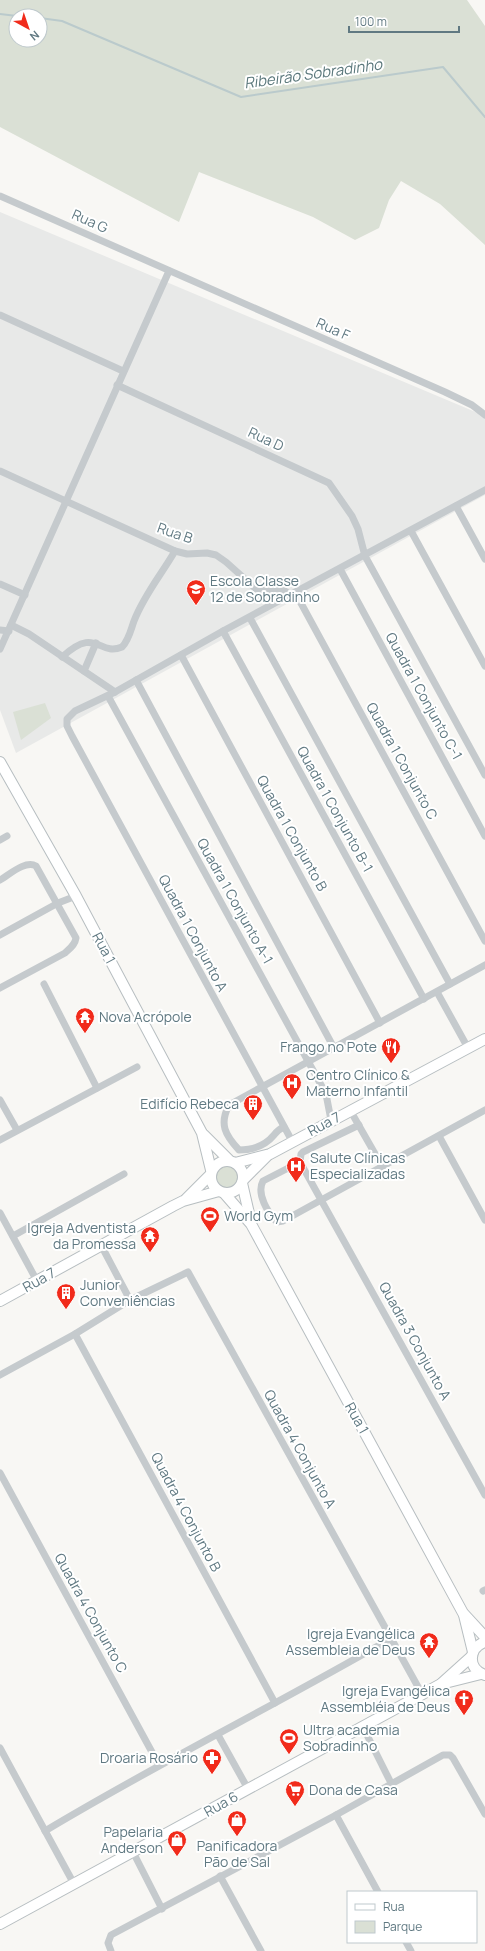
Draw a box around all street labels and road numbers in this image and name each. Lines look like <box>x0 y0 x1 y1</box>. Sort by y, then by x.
street label: Rua G <box>69 204 111 237</box>
street label: Rua F <box>313 313 353 344</box>
street label: Rua D <box>245 422 287 455</box>
street label: Rua B <box>155 518 196 548</box>
street label: Quadra 1 Conjunto C-1 <box>382 630 466 762</box>
street label: Quadra 1 Conjunto C <box>363 700 441 822</box>
street label: Quadra 1 Conjunto B-1 <box>293 743 377 875</box>
street label: Quadra 1 Conjunto B <box>253 772 331 894</box>
street label: Quadra 1 Conjunto A-1 <box>193 835 277 967</box>
street label: Quadra 1 Conjunto A <box>155 872 231 994</box>
street label: Rua 1 <box>88 929 121 967</box>
street label: Rua 7 <box>304 1107 344 1140</box>
street label: Rua 7 <box>19 1263 59 1296</box>
street label: Quadra 3 Conjunto A <box>375 1278 456 1403</box>
street label: Quadra 4 Conjunto A <box>260 1386 341 1512</box>
street label: Rua 1 <box>341 1399 374 1437</box>
street label: Quadra 4 Conjunto B <box>147 1449 226 1575</box>
street label: Quadra 4 Conjunto C <box>51 1550 132 1676</box>
street label: Rua 6 <box>200 1786 241 1821</box>

